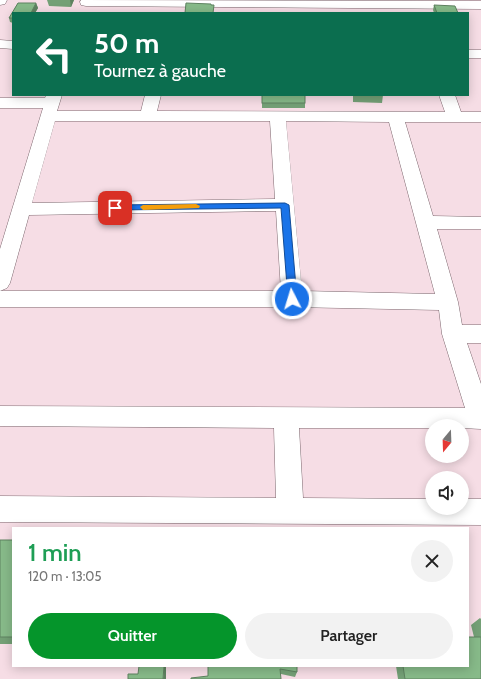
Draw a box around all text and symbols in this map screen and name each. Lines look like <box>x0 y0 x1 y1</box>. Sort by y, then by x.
text: 50 m <box>94 26 159 60</box>
icon: left <box>28 28 80 80</box>
text: Tournez à gauche <box>94 60 226 82</box>
pin <box>98 191 132 225</box>
icon: arrive <box>104 197 126 219</box>
position arrow <box>271 278 313 320</box>
north arrow <box>425 419 469 463</box>
map controls <box>425 419 469 515</box>
button: sound <box>425 471 469 515</box>
text: 1 min <box>28 538 82 567</box>
button: close <box>411 540 453 582</box>
text: 120 m · 13:05 <box>28 568 101 584</box>
button: Quitter <box>28 613 237 659</box>
button: Partager <box>245 613 453 659</box>

